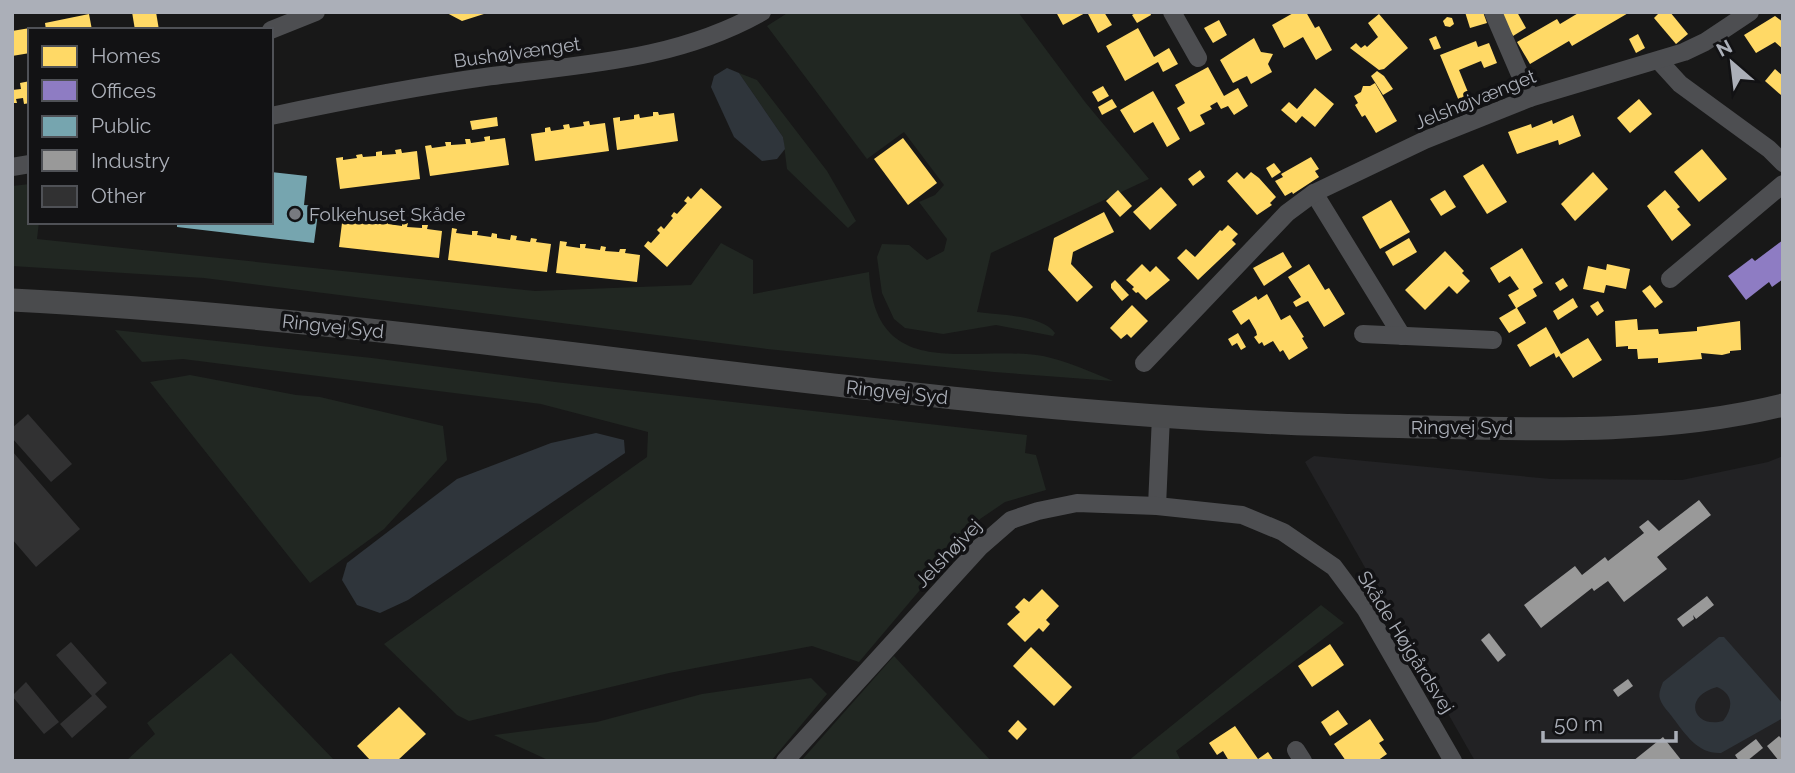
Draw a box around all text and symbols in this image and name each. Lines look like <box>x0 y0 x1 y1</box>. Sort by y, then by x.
legend <box>28 28 273 224</box>
north arrow <box>1697 28 1767 98</box>
street label: Bushøjvænget <box>452 32 582 72</box>
text: N <box>1712 35 1736 61</box>
text: Homes <box>91 43 161 68</box>
street label: Jelshøjvænget <box>1411 64 1539 133</box>
text: Offices <box>91 78 156 103</box>
text: Public <box>91 113 151 138</box>
text: Industry <box>91 148 170 173</box>
text: Other <box>91 183 146 208</box>
place label: Folkehuset Skåde <box>309 203 465 225</box>
marker: Folkehuset Skåde <box>287 206 303 222</box>
street label: Ringvej Syd <box>281 310 385 342</box>
street label: Ringvej Syd <box>845 376 949 408</box>
street label: Ringvej Syd <box>1411 416 1513 438</box>
street label: Jelshøjvej <box>910 514 986 592</box>
street label: Skåde Højgårdsvej <box>1353 567 1459 717</box>
scale bar <box>1543 700 1676 744</box>
text: 50 m <box>1554 711 1603 736</box>

